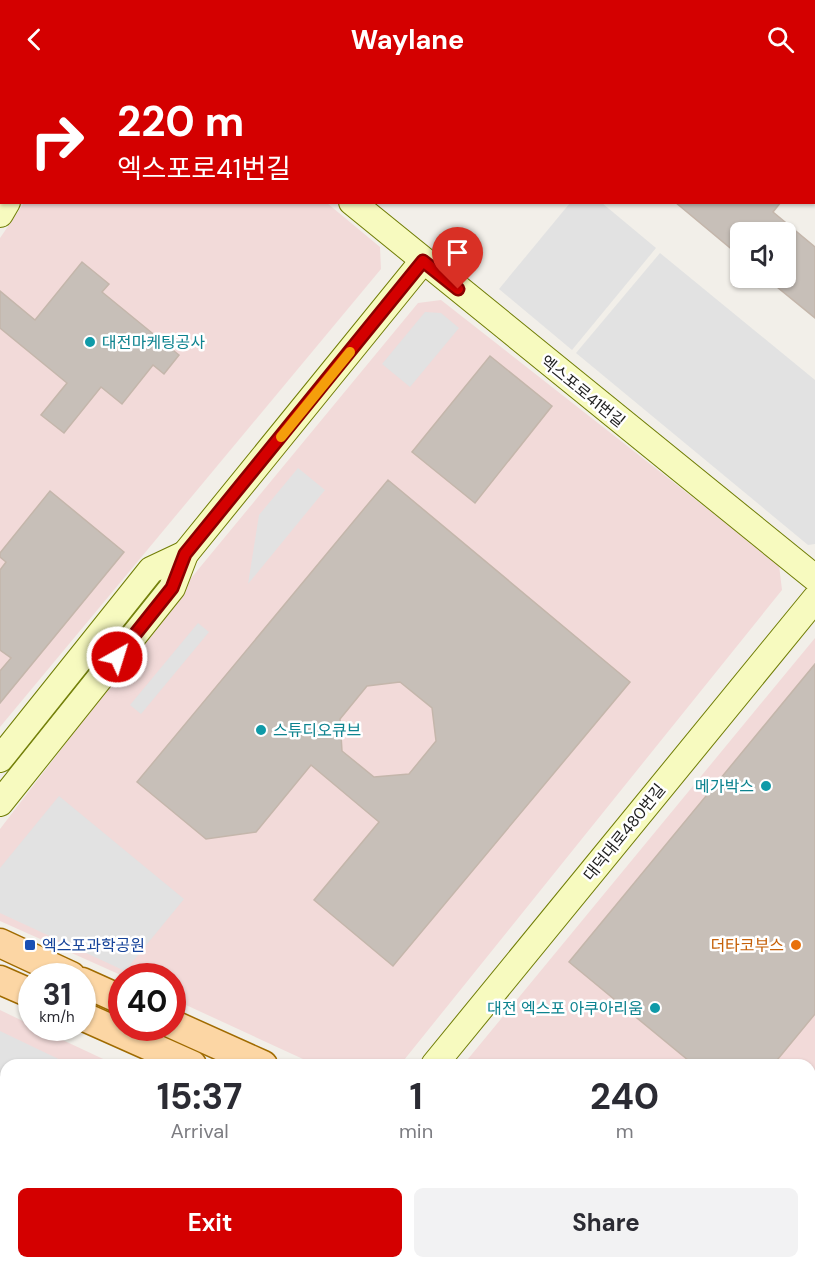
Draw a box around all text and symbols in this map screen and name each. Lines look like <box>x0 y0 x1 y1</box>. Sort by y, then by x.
text: Waylane <box>351 22 464 57</box>
icon: back <box>18 23 51 56</box>
icon: search <box>764 23 797 56</box>
text: 220 m <box>117 94 244 149</box>
icon: right <box>18 102 96 180</box>
text: 엑스포로41번길 <box>117 151 291 186</box>
map controls <box>730 222 796 288</box>
button: sound <box>730 222 796 288</box>
pin <box>432 227 483 289</box>
icon: arrive <box>441 236 474 269</box>
place label: 대전마케팅공사 <box>102 332 205 353</box>
marker: 대전마케팅공사 <box>83 335 97 349</box>
street label: 엑스포로41번길 <box>536 351 629 432</box>
position arrow <box>85 625 149 689</box>
place label: 스튜디오큐브 <box>273 720 361 741</box>
marker: 스튜디오큐브 <box>254 723 268 737</box>
place label: 메가박스 <box>695 776 754 797</box>
marker: 메가박스 <box>759 779 773 793</box>
street label: 대덕대로480번길 <box>579 780 670 885</box>
place label: 엑스포과학공원 <box>42 935 145 956</box>
place label: 더타코부스 <box>710 935 784 956</box>
marker: 엑스포과학공원 <box>23 938 37 952</box>
marker: 더타코부스 <box>789 938 803 952</box>
speed limit sign: 40 <box>108 963 186 1041</box>
text: 31 <box>43 975 71 1014</box>
place label: 대전 엑스포 아쿠아리움 <box>487 998 643 1019</box>
marker: 대전 엑스포 아쿠아리움 <box>648 1001 662 1015</box>
text: km/h <box>39 1007 75 1027</box>
text: 15:37 <box>157 1073 242 1120</box>
text: 1 <box>410 1073 423 1120</box>
text: 240 <box>590 1073 659 1120</box>
text: Arrival <box>170 1118 229 1144</box>
text: min <box>399 1118 433 1144</box>
text: m <box>616 1118 633 1144</box>
button: Exit <box>18 1188 402 1257</box>
button: Share <box>414 1188 798 1257</box>

